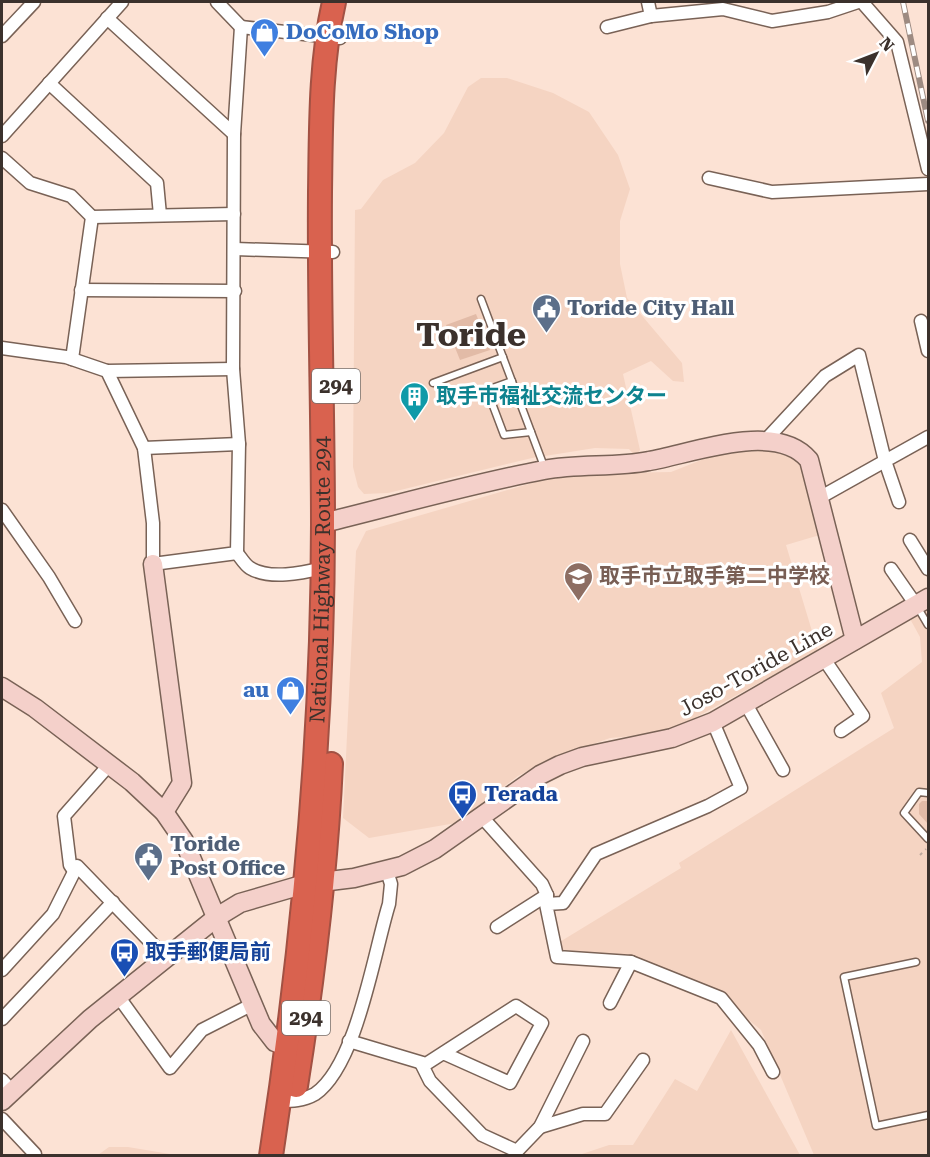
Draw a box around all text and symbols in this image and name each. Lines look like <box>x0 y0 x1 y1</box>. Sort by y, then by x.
shop icon: DoCoMo Shop <box>249 16 281 58</box>
place label: DoCoMo Shop <box>286 20 439 44</box>
north arrow <box>846 24 906 84</box>
text: N <box>876 33 898 55</box>
public building icon: Toride City Hall <box>530 292 562 334</box>
place label: Toride City Hall <box>567 296 735 320</box>
district label: Toride <box>416 315 526 354</box>
road number: 294 <box>312 369 360 403</box>
building icon: 取手市福祉交流センター <box>399 380 431 422</box>
place label: 取手市福祉交流センター <box>436 384 667 408</box>
street label: National Highway Route 294 <box>305 436 335 724</box>
school or university icon: 取手市立取手第二中学校 <box>562 560 594 602</box>
place label: 取手市立取手第二中学校 <box>599 564 830 588</box>
street label: Joso-Toride Line <box>675 617 837 721</box>
shop icon: au <box>274 674 306 716</box>
place label: au <box>243 678 269 702</box>
bus stop icon: Terada <box>447 778 479 820</box>
place label: Terada <box>484 782 559 806</box>
place label: Toride Post Office <box>170 832 285 880</box>
public building icon: Toride Post Office <box>133 840 165 882</box>
bus stop icon: 取手郵便局前 <box>108 936 140 978</box>
place label: 取手郵便局前 <box>145 940 271 964</box>
road number: 294 <box>282 1001 330 1035</box>

